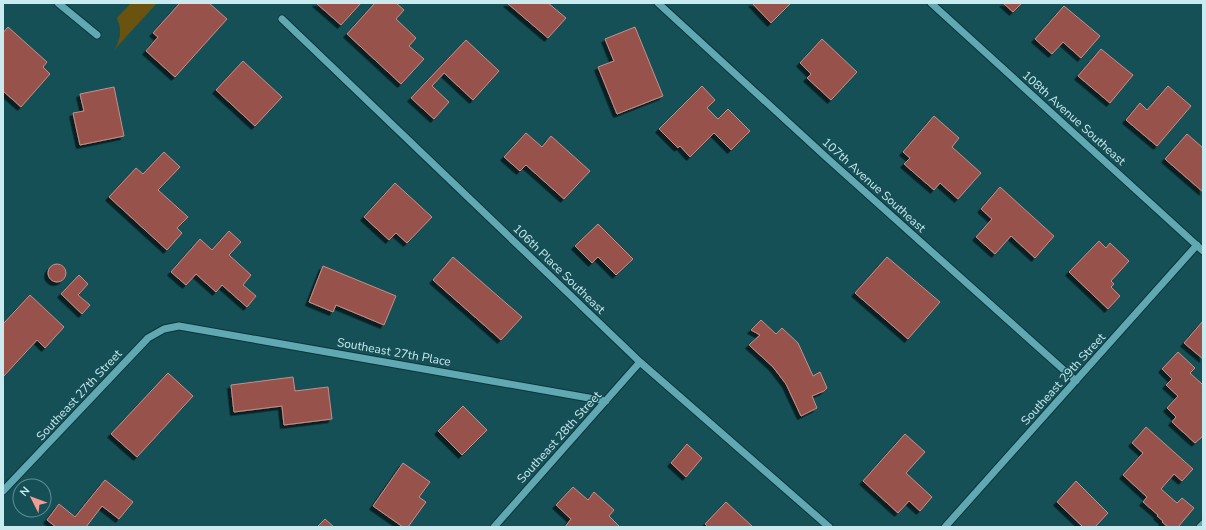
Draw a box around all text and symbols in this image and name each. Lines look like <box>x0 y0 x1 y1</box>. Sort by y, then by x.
street label: 108th Avenue Southeast <box>1019 67 1130 169</box>
street label: 107th Avenue Southeast <box>819 134 930 236</box>
street label: 106th Place Southeast <box>509 221 609 318</box>
street label: Southeast 29th Street <box>1017 329 1109 428</box>
street label: Southeast 27th Place <box>336 334 452 370</box>
street label: Southeast 27th Street <box>33 346 126 444</box>
street label: Southeast 28th Street <box>513 387 605 486</box>
north arrow <box>12 478 52 518</box>
text: N <box>17 484 33 500</box>

